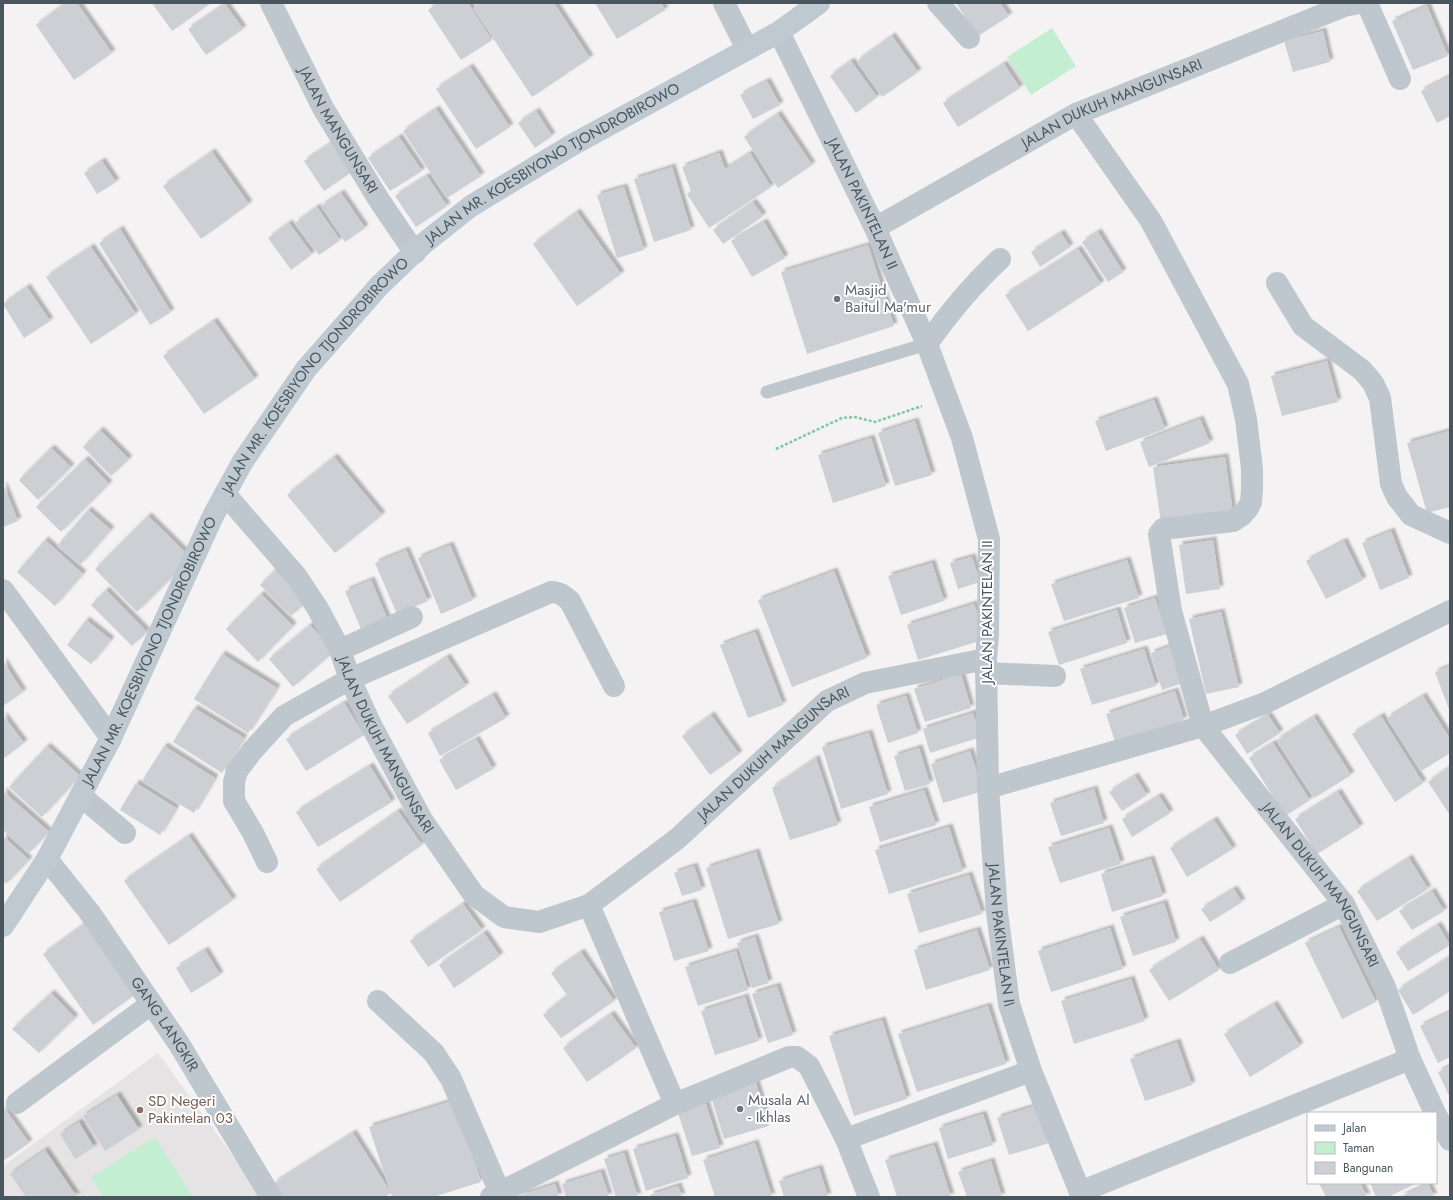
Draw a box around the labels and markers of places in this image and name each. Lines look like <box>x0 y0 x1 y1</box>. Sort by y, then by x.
place label: Masjid Baitul Ma'mur <box>845 279 932 318</box>
marker: Masjid Baitul Ma'mur <box>832 294 842 304</box>
place label: Musala Al - Ikhlas <box>748 1089 810 1128</box>
place label: SD Negeri Pakintelan 03 <box>148 1090 233 1129</box>
marker: Musala Al - Ikhlas <box>735 1104 745 1114</box>
marker: SD Negeri Pakintelan 03 <box>135 1105 145 1115</box>

